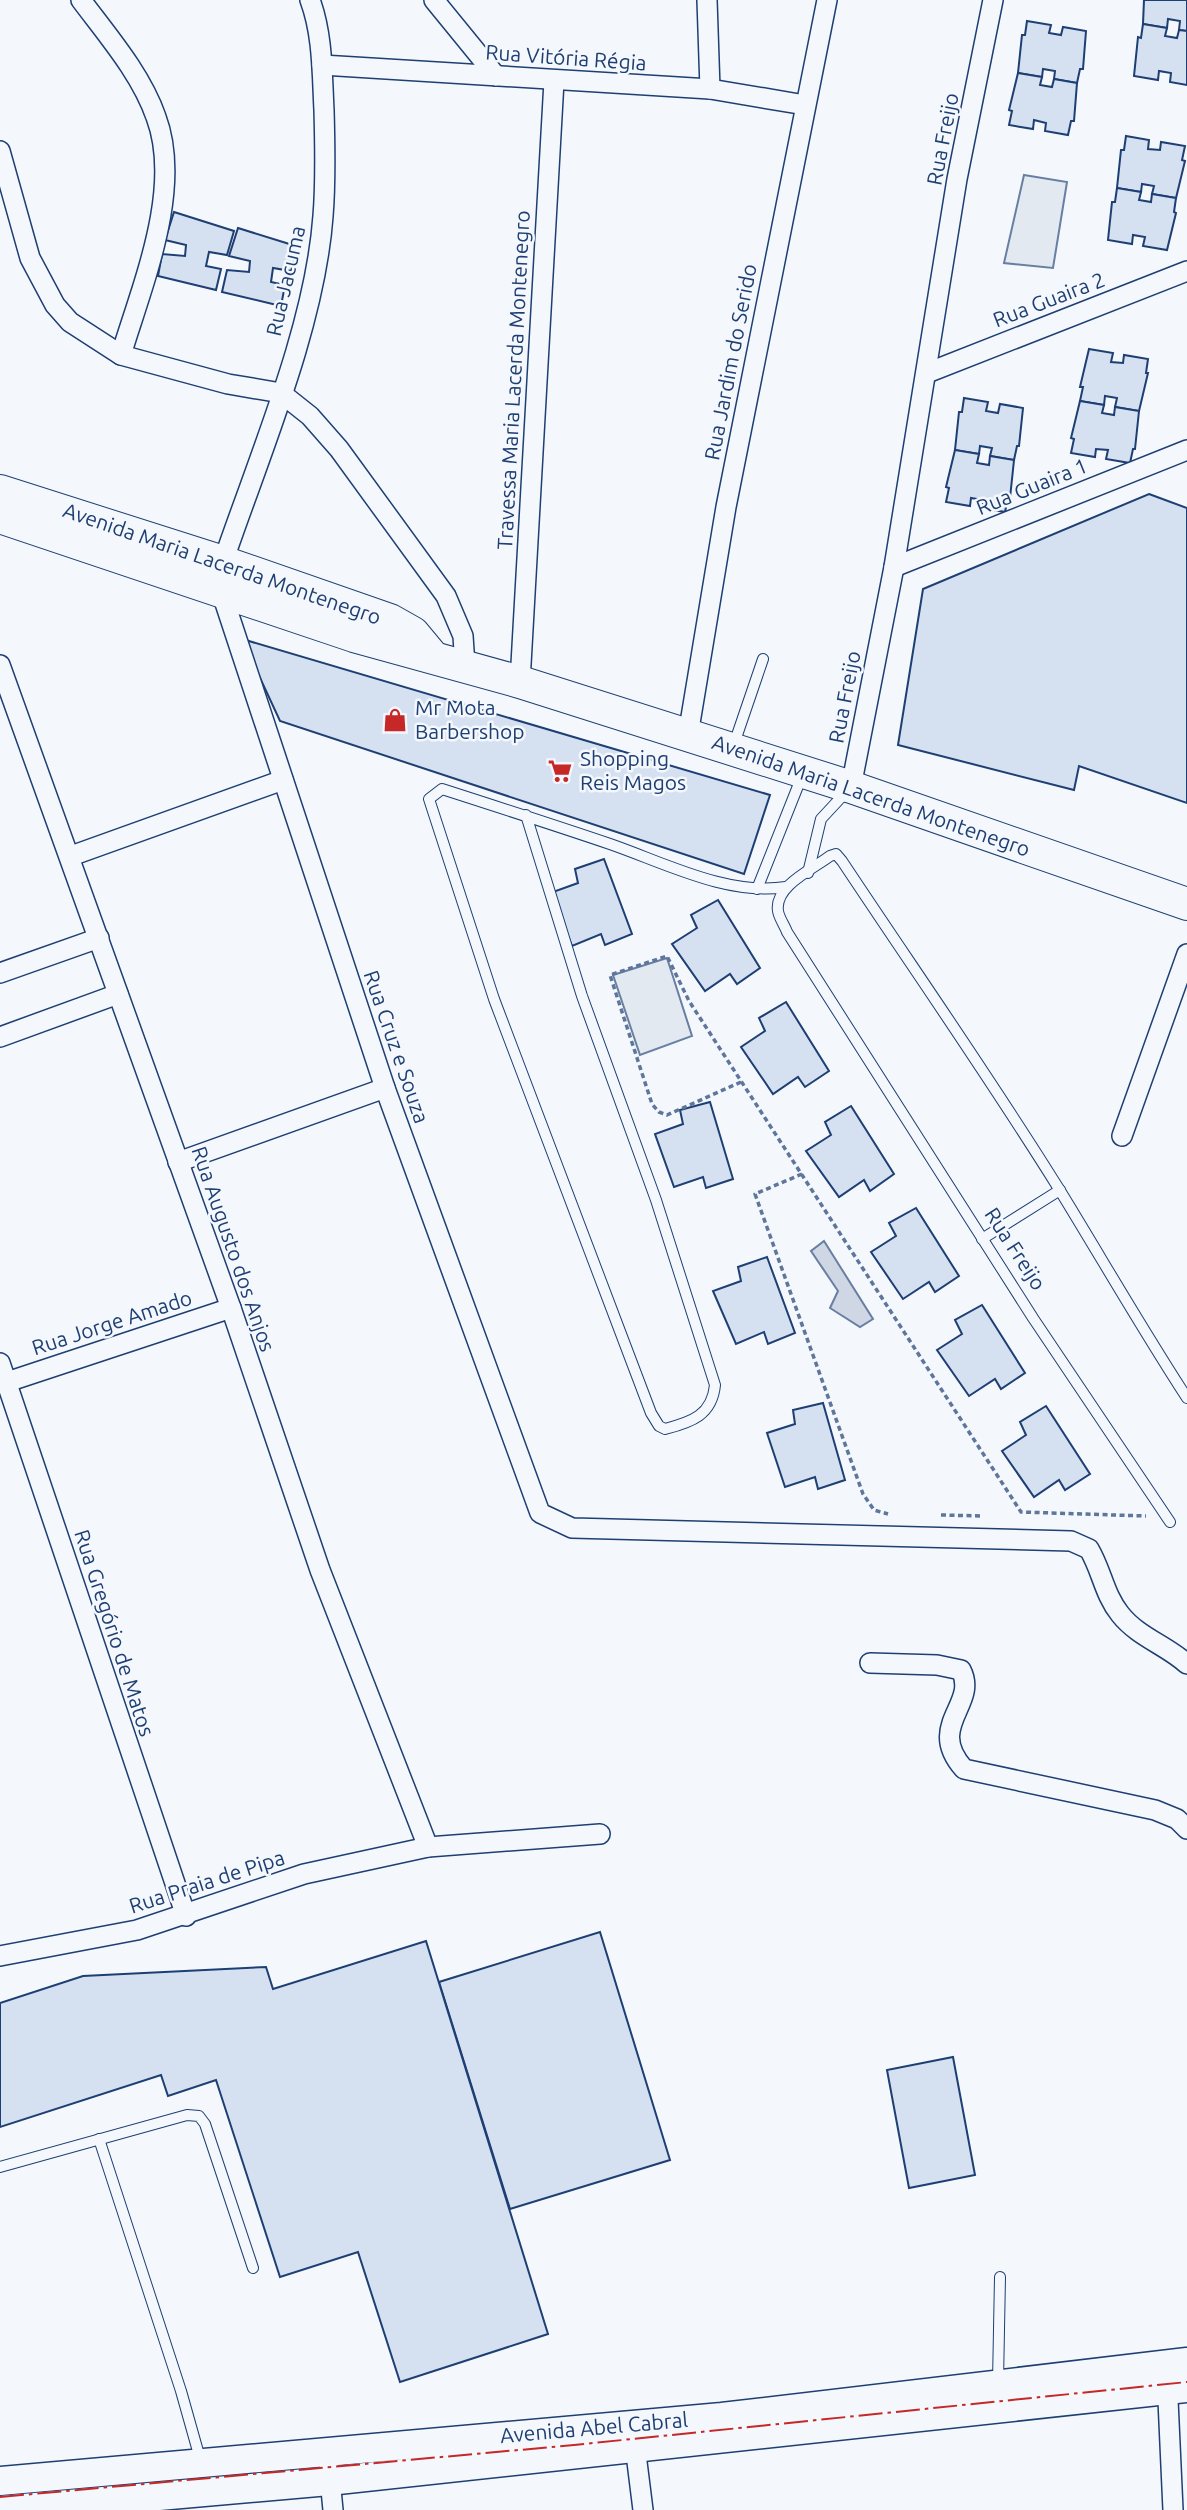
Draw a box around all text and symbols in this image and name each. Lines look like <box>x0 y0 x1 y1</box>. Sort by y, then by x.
street label: Rua Vitória Régia <box>485 39 647 75</box>
street label: Rua Freijo <box>921 91 963 187</box>
street label: Travessa Maria Lacerda Montenegro <box>492 210 534 550</box>
street label: Rua Jacuma <box>261 223 309 338</box>
street label: Rua Jardim do Serido <box>699 262 761 462</box>
street label: Rua Guaira 2 <box>989 267 1108 331</box>
street label: Rua Guaira 1 <box>972 453 1091 519</box>
street label: Avenida Maria Lacerda Montenegro <box>60 497 384 629</box>
street label: Rua Freijo <box>823 649 865 745</box>
place label: Mr Mota Barbershop <box>415 695 525 743</box>
shop icon: Mr Mota Barbershop <box>381 706 409 734</box>
street label: Avenida Maria Lacerda Montenegro <box>709 729 1033 861</box>
place label: Shopping Reis Magos <box>580 746 686 794</box>
supermarket icon: Shopping Reis Magos <box>546 757 574 785</box>
street label: Rua Cruz e Souza <box>360 967 434 1126</box>
street label: Rua Augusto dos Anjos <box>188 1143 280 1354</box>
street label: Rua Freijo <box>980 1203 1051 1294</box>
street label: Rua Jorge Amado <box>29 1285 195 1359</box>
street label: Rua Gregório de Matos <box>70 1526 160 1739</box>
street label: Rua Praia de Pipa <box>126 1845 287 1918</box>
street label: Avenida Abel Cabral <box>499 2407 689 2447</box>

